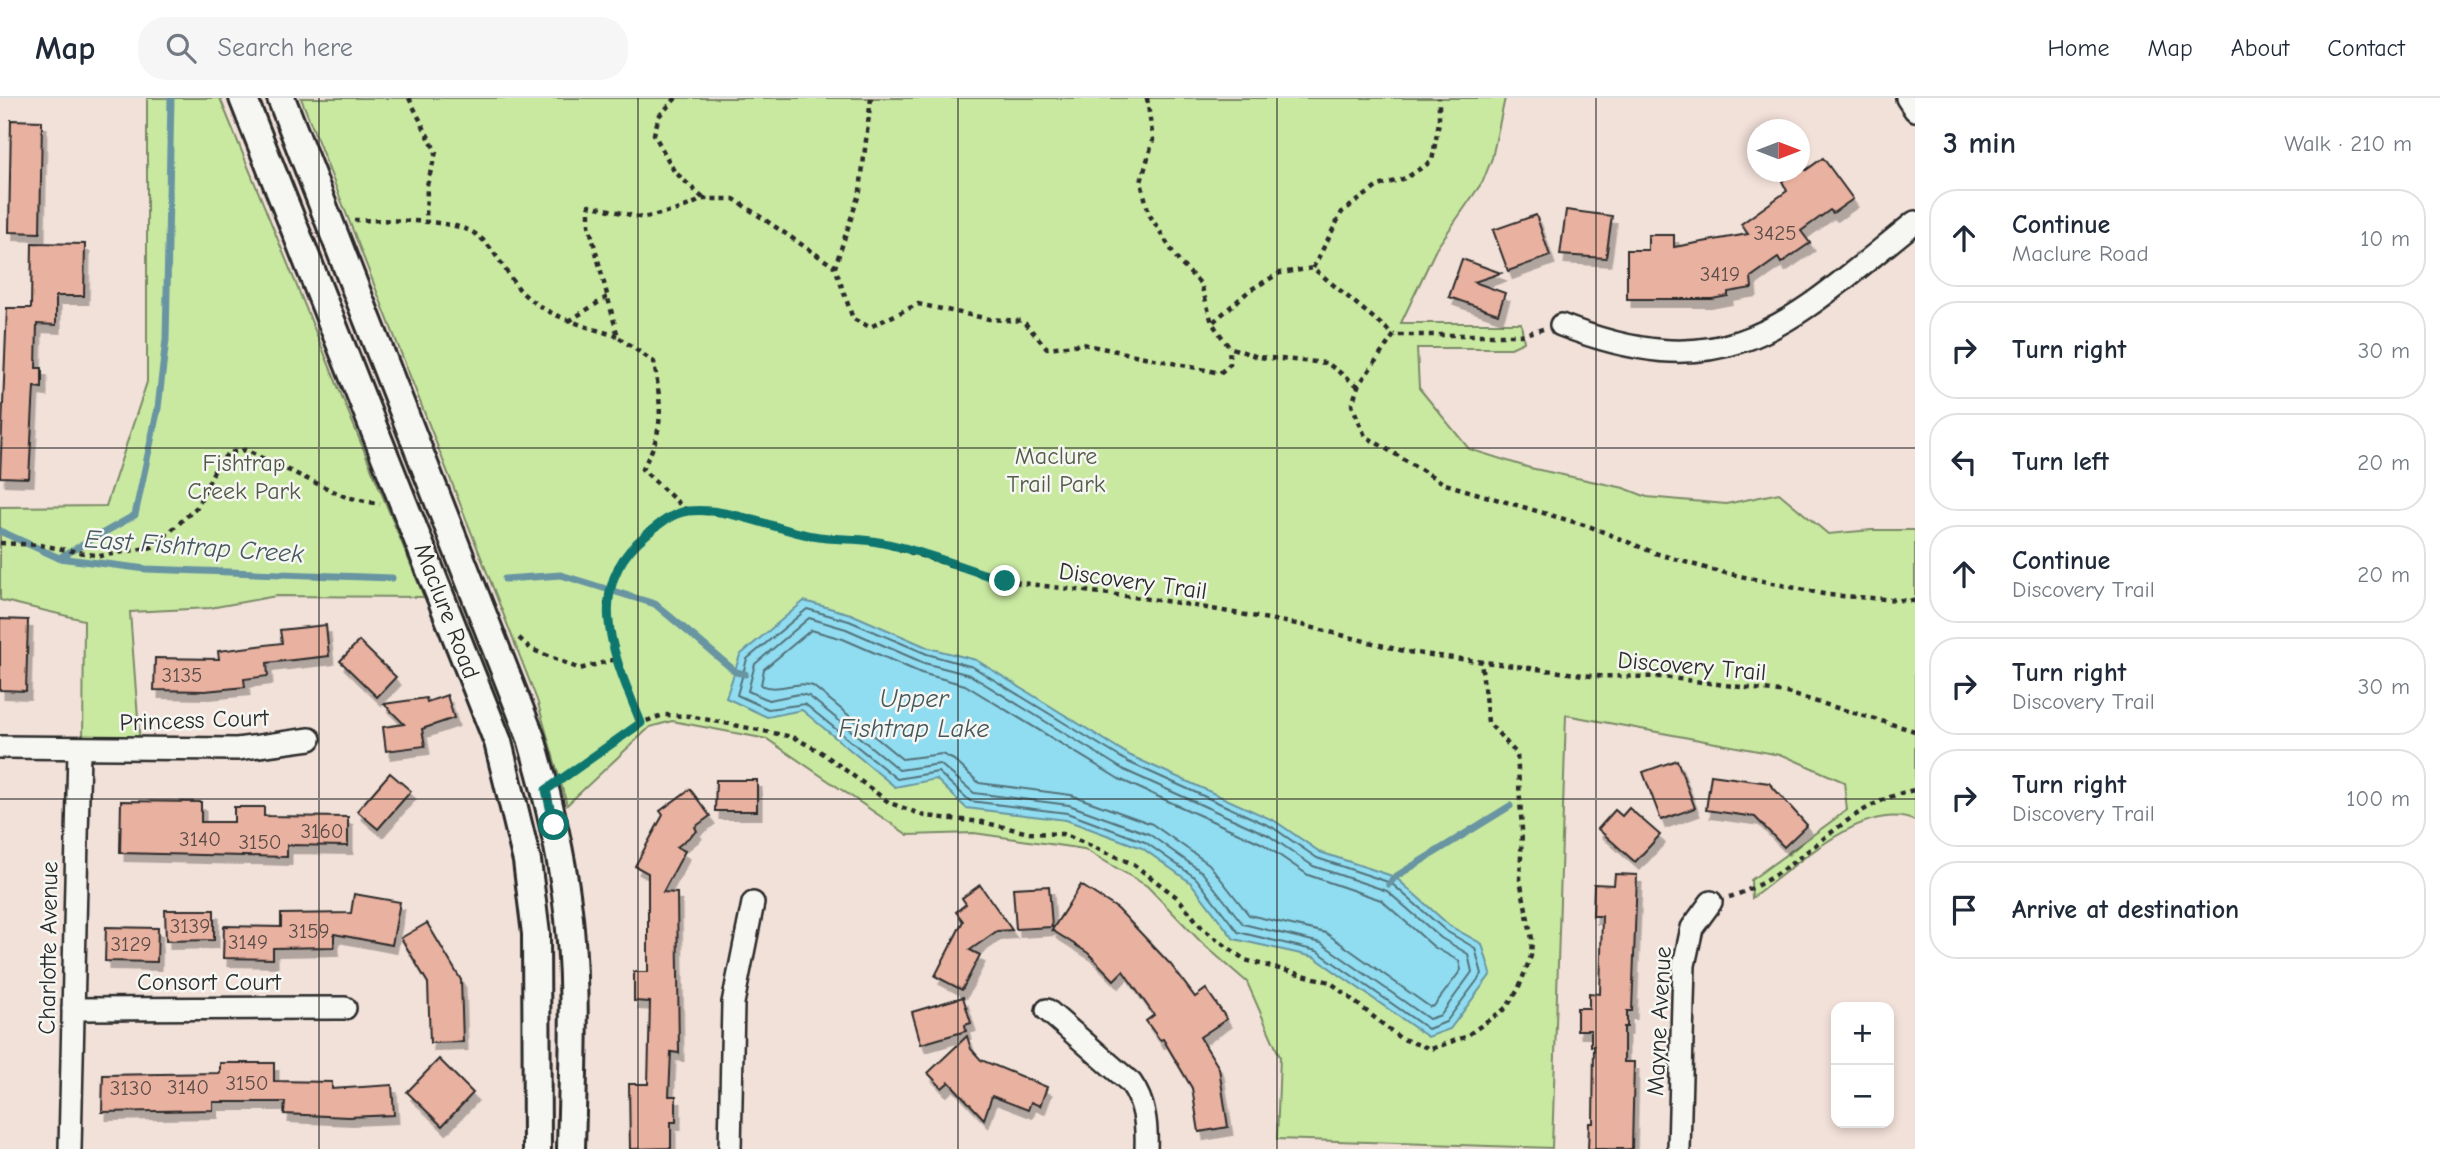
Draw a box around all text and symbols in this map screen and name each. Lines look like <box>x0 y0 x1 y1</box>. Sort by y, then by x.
search box <box>138 17 628 80</box>
text: Map <box>35 29 96 67</box>
icon: search <box>162 29 200 67</box>
text: Search here <box>218 33 353 63</box>
text: Home <box>2048 34 2109 62</box>
text: Map <box>2147 34 2193 62</box>
text: About <box>2231 34 2289 62</box>
text: Contact <box>2327 34 2405 62</box>
north arrow <box>1747 119 1810 182</box>
text: 3 min <box>1943 126 2016 161</box>
text: Walk · 210 m <box>2284 130 2412 157</box>
text: Continue <box>2012 210 2110 240</box>
icon: ahead <box>1945 219 1983 257</box>
house number: 3425 <box>1753 221 1797 245</box>
text: 10 m <box>2360 225 2410 252</box>
text: Maclure Road <box>2012 240 2149 267</box>
house number: 3419 <box>1700 262 1740 286</box>
icon: right <box>1945 331 1983 369</box>
text: Turn right <box>2012 335 2126 365</box>
text: 30 m <box>2358 337 2410 364</box>
park label: Maclure Trail Park <box>1007 442 1106 498</box>
icon: left <box>1945 443 1983 481</box>
text: Turn left <box>2012 447 2109 477</box>
park label: Fishtrap Creek Park <box>187 449 301 505</box>
text: 20 m <box>2357 449 2410 476</box>
water label: East Fishtrap Creek <box>83 524 305 570</box>
street label: Maclure Road <box>408 539 486 683</box>
text: Continue <box>2012 546 2110 576</box>
icon: ahead <box>1945 555 1983 593</box>
street label: Discovery Trail <box>1057 557 1209 605</box>
text: 20 m <box>2357 561 2410 588</box>
route end <box>989 565 1020 596</box>
text: Discovery Trail <box>2012 576 2155 603</box>
street label: Discovery Trail <box>1617 646 1767 686</box>
text: Turn right <box>2012 658 2126 688</box>
house number: 3135 <box>162 663 202 687</box>
icon: right <box>1945 667 1983 705</box>
text: 30 m <box>2358 673 2410 700</box>
water label: Upper Fishtrap Lake <box>839 684 989 744</box>
text: Discovery Trail <box>2012 688 2155 715</box>
street label: Princess Court <box>119 703 270 737</box>
text: Turn right <box>2012 770 2126 800</box>
icon: right <box>1945 779 1983 817</box>
text: 100 m <box>2346 785 2410 812</box>
text: Discovery Trail <box>2012 800 2155 827</box>
route start <box>538 809 569 840</box>
house number: 3160 <box>300 819 344 843</box>
house number: 3140 <box>179 827 221 851</box>
house number: 3150 <box>238 830 282 854</box>
street label: Charlotte Avenue <box>32 861 64 1035</box>
icon: arrive <box>1945 891 1983 929</box>
text: Arrive at destination <box>2012 895 2239 925</box>
house number: 3139 <box>170 914 210 938</box>
house number: 3159 <box>288 919 330 943</box>
house number: 3149 <box>228 930 268 954</box>
house number: 3129 <box>110 932 152 956</box>
street label: Mayne Avenue <box>1641 946 1677 1096</box>
street label: Consort Court <box>137 968 282 996</box>
map controls <box>1831 1002 1894 1128</box>
button: + <box>1831 1002 1894 1065</box>
button: − <box>1831 1065 1894 1128</box>
house number: 3150 <box>225 1071 269 1095</box>
house number: 3140 <box>167 1075 209 1099</box>
house number: 3130 <box>110 1076 152 1100</box>

